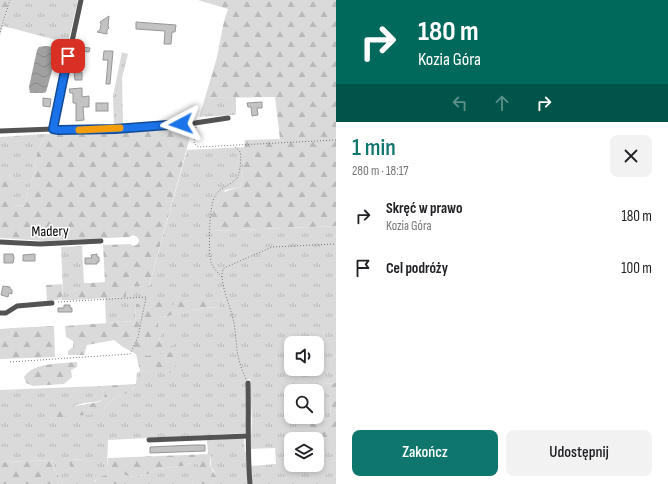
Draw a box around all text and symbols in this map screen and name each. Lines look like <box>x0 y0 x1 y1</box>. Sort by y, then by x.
text: 180 m <box>418 15 478 48</box>
icon: right <box>352 16 404 68</box>
pin <box>51 39 85 73</box>
icon: arrive <box>57 45 79 67</box>
text: Kozia Góra <box>418 49 481 70</box>
icon: left <box>449 92 471 114</box>
icon: ahead <box>491 92 513 114</box>
icon: right <box>533 92 555 114</box>
position arrow <box>160 103 202 145</box>
text: 1 min <box>352 133 396 162</box>
button: close <box>610 135 652 177</box>
text: 280 m · 18:17 <box>352 163 408 179</box>
text: Skręć w prawo <box>386 199 463 218</box>
icon: right <box>352 205 374 227</box>
text: 180 m <box>621 207 652 226</box>
text: Kozia Góra <box>386 218 432 234</box>
street label: Madery <box>31 222 69 241</box>
icon: arrive <box>352 257 374 279</box>
text: Cel podróży <box>386 259 448 278</box>
text: 100 m <box>621 259 652 278</box>
map controls <box>284 336 324 472</box>
button: sound <box>284 336 324 376</box>
button: search <box>284 384 324 424</box>
button: Zakończ <box>352 430 498 476</box>
button: Udostępnij <box>506 430 652 476</box>
button: layers <box>284 432 324 472</box>

